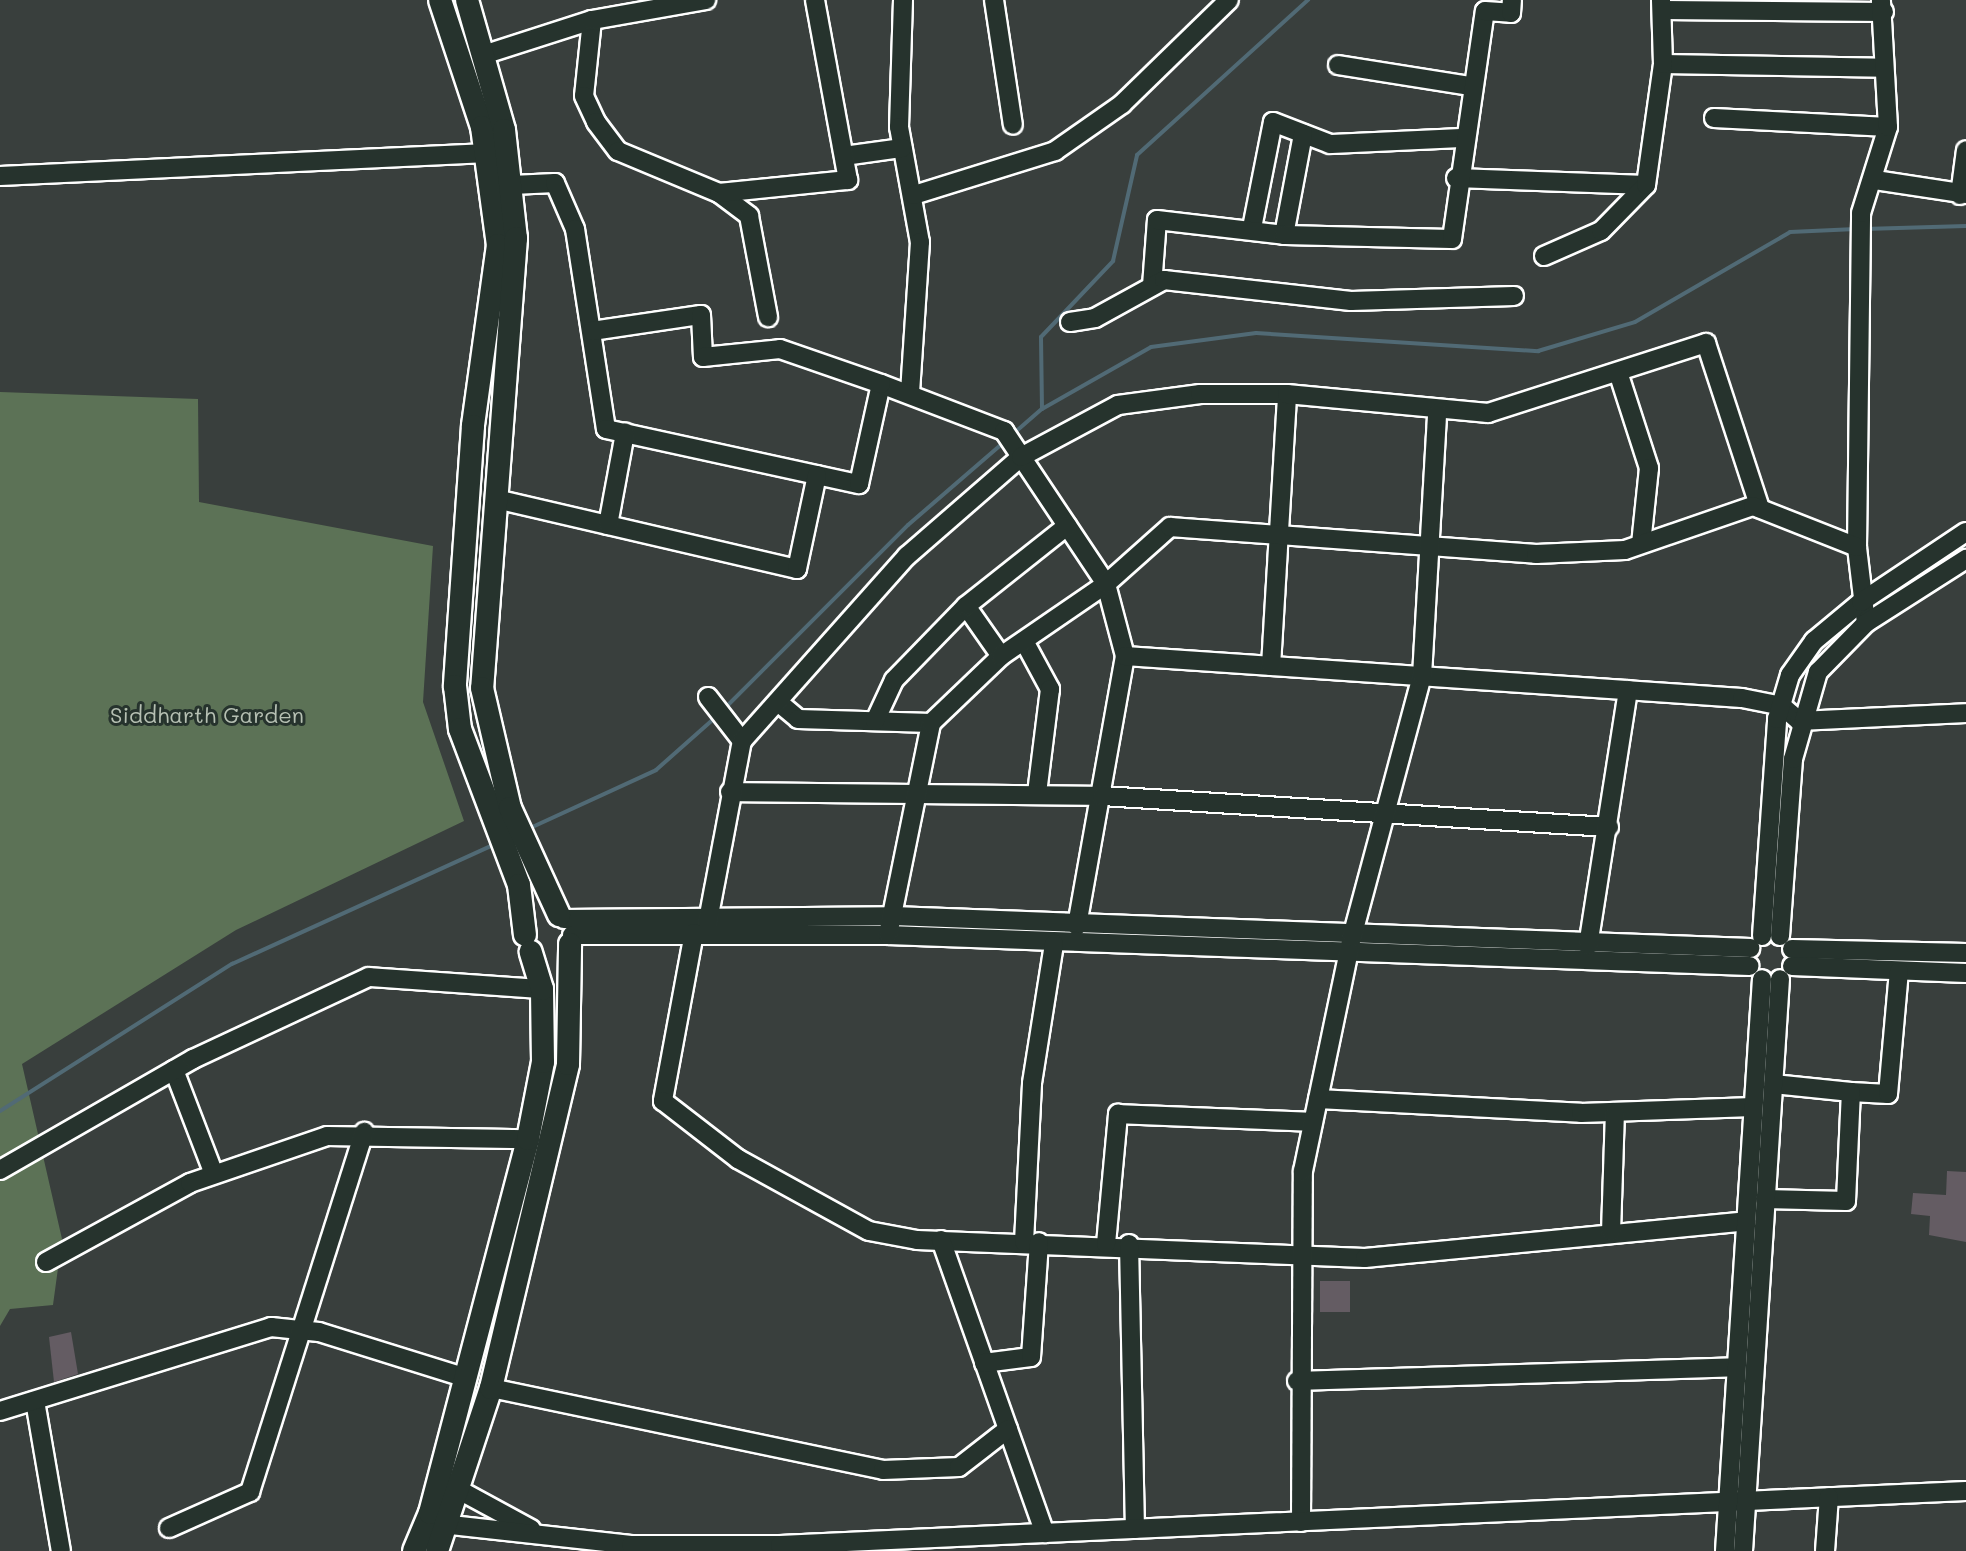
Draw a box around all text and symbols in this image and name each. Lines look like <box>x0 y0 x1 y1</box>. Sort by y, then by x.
park label: Siddharth Garden <box>110 702 304 728</box>

